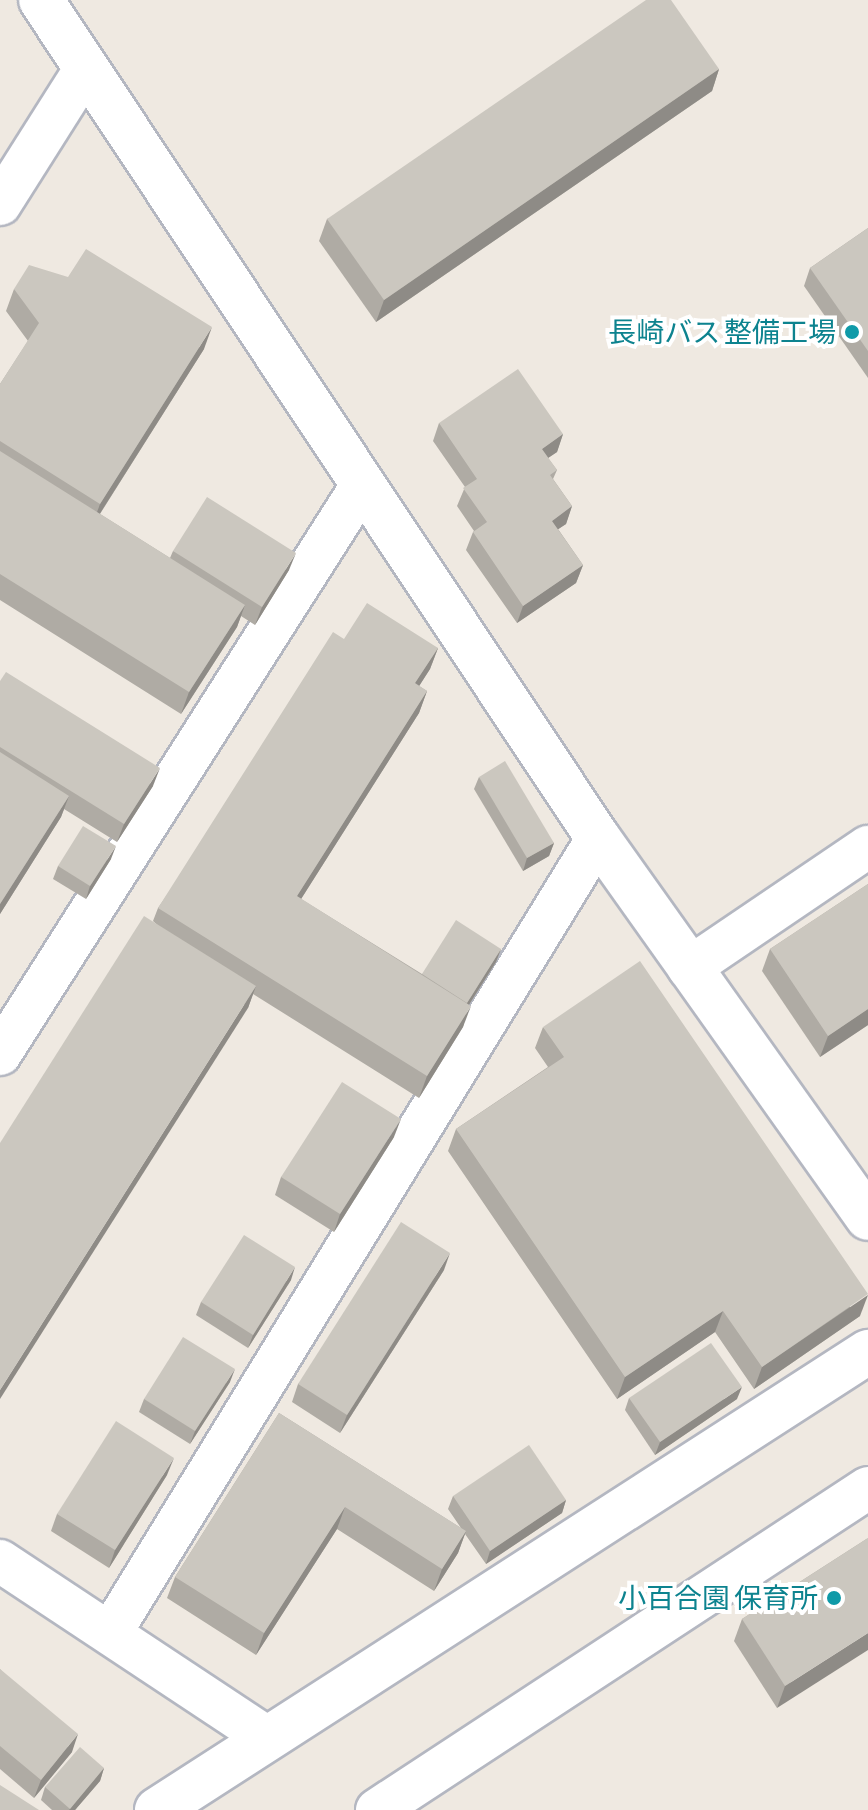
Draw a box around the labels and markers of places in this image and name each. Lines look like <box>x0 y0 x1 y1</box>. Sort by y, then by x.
place label: 長崎バス 整備工場 <box>608 315 836 349</box>
marker: 長崎バス 整備工場 <box>843 323 861 341</box>
place label: 小百合園 保育所 <box>618 1581 818 1615</box>
marker: 小百合園 保育所 <box>825 1589 843 1607</box>

